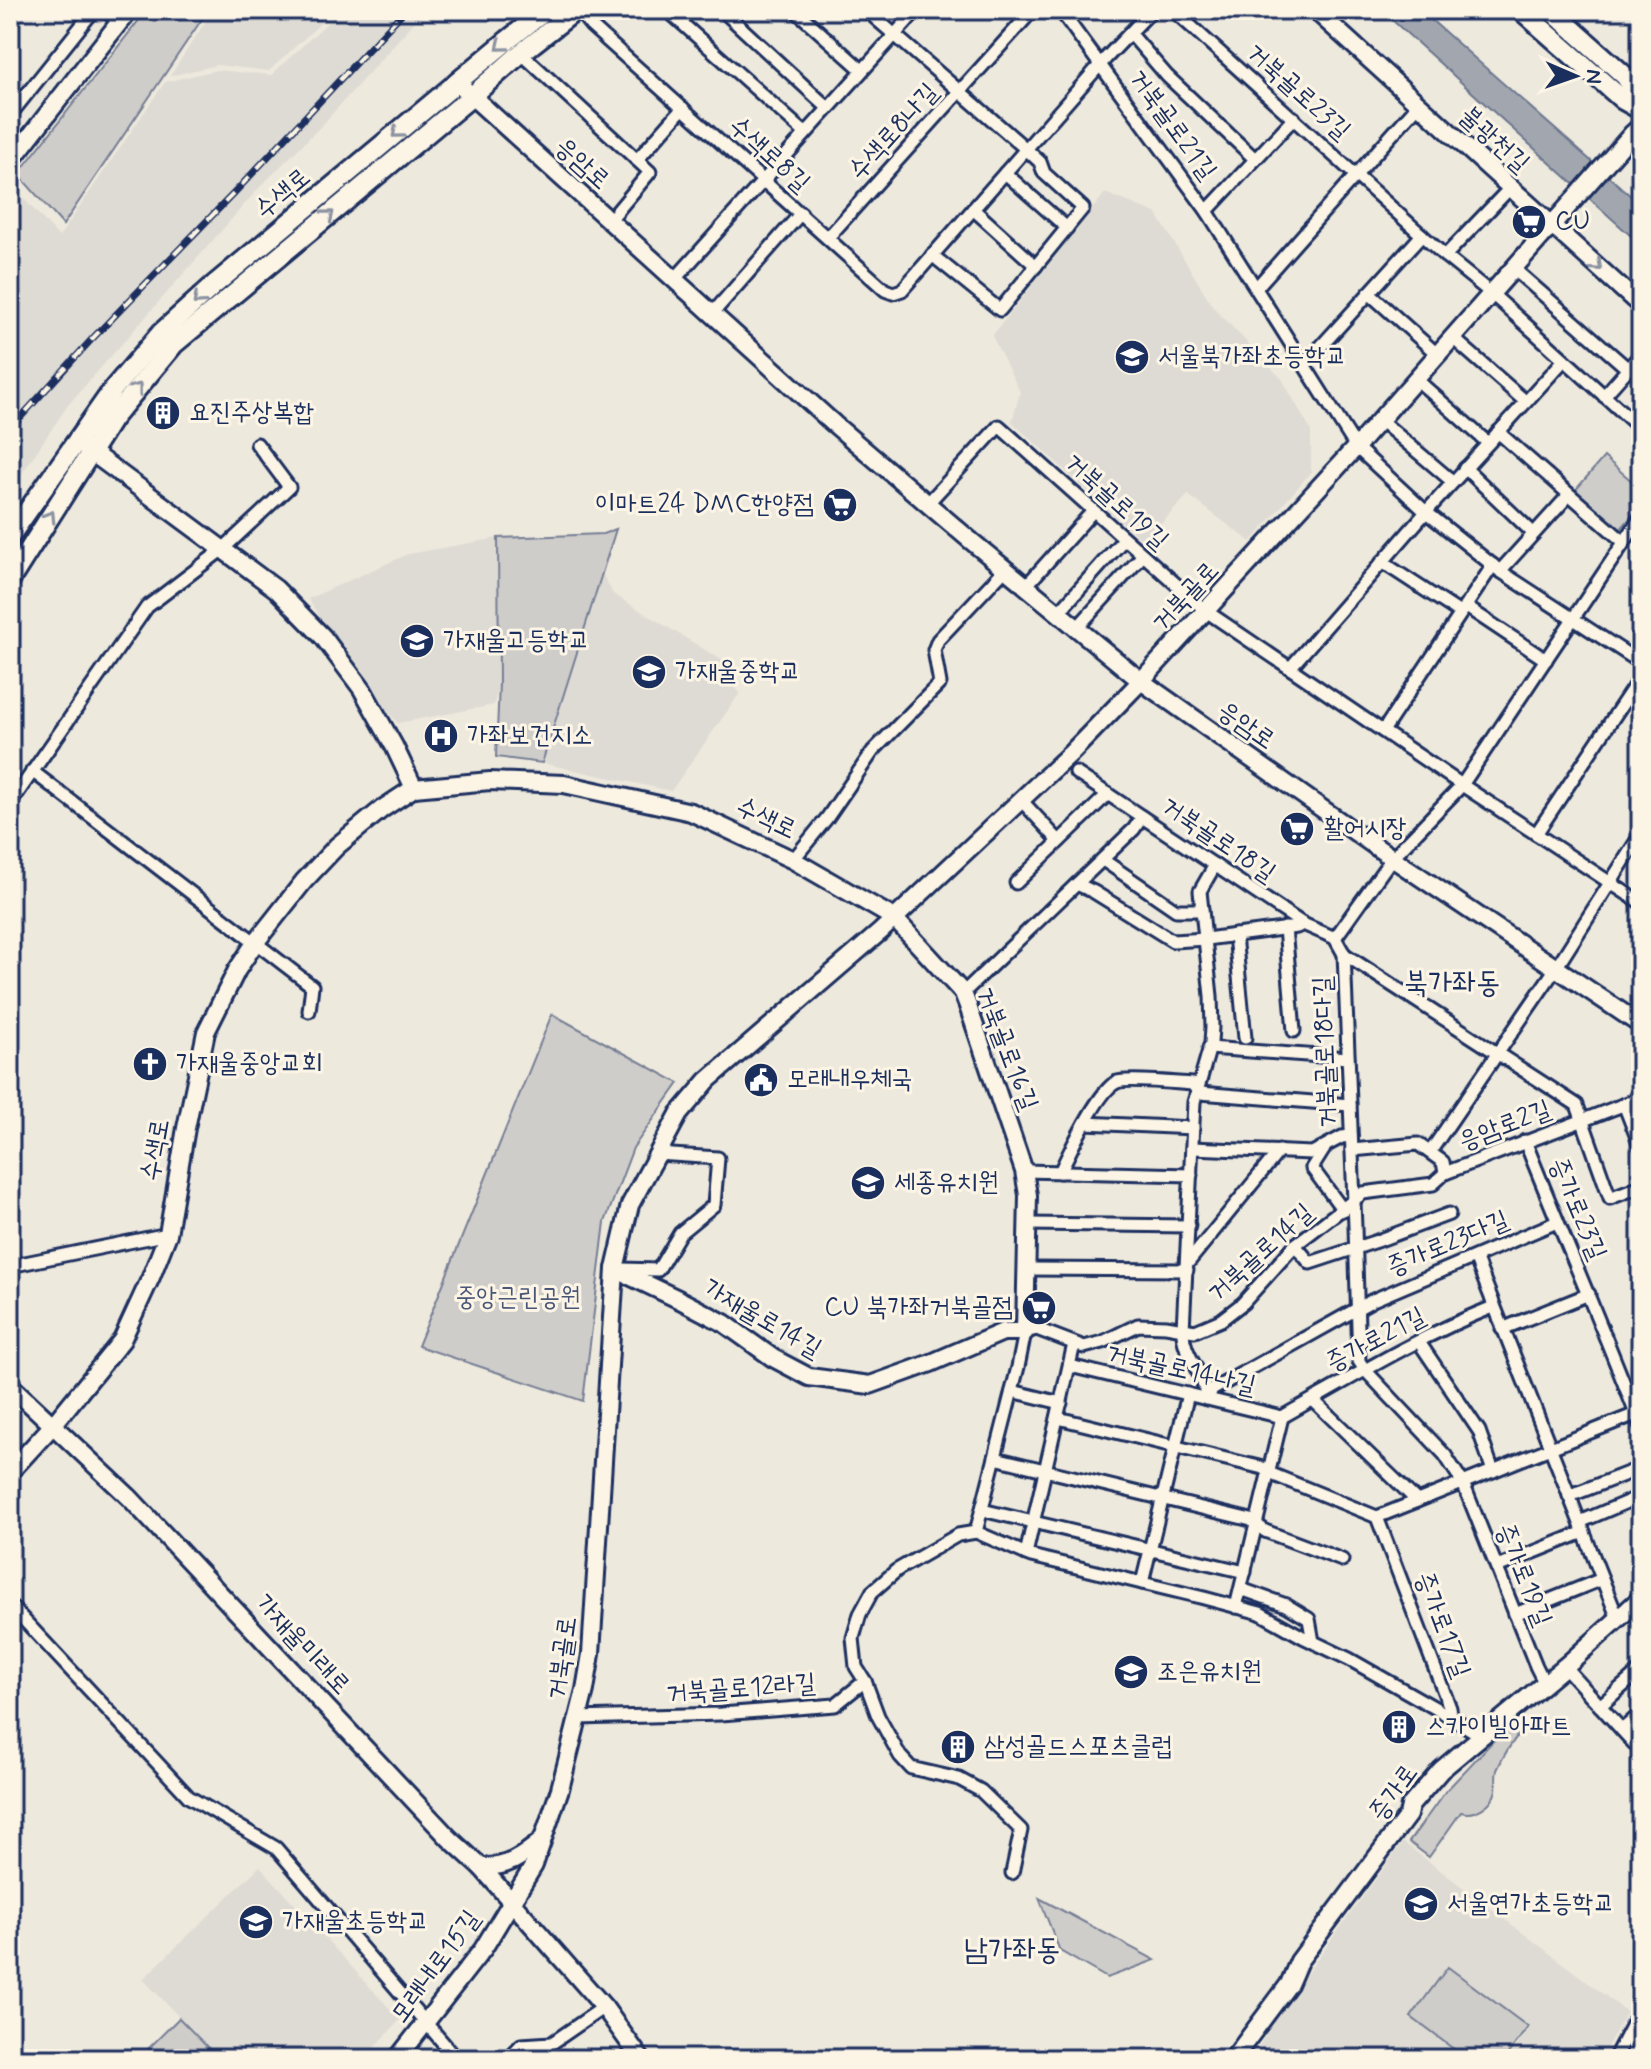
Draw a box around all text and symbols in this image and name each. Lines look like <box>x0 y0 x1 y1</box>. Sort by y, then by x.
one-way arrow <box>496 36 510 51</box>
street label: 거북골로23길 <box>1239 36 1357 148</box>
north arrow <box>1535 36 1615 116</box>
street label: 거북골로21길 <box>1120 63 1224 187</box>
text: N <box>1579 69 1607 84</box>
street label: 수색로8나길 <box>841 76 947 188</box>
street label: 불광천길 <box>1452 99 1537 181</box>
street label: 수색로8길 <box>721 109 817 201</box>
one-way arrow <box>392 123 406 138</box>
street label: 응암로 <box>547 130 617 198</box>
street label: 수색로 <box>248 161 318 227</box>
supermarket icon: CU <box>1510 203 1548 241</box>
place label: CU <box>1555 205 1590 239</box>
one-way arrow <box>320 210 335 225</box>
one-way arrow <box>1587 256 1602 271</box>
one-way arrow <box>192 290 207 304</box>
school or university icon: 서울북가좌초등학교 <box>1113 338 1151 376</box>
place label: 서울북가좌초등학교 <box>1158 340 1346 374</box>
one-way arrow <box>127 382 141 397</box>
building icon: 요진주상복합 <box>144 394 182 432</box>
place label: 요진주상복합 <box>189 396 315 430</box>
street label: 거북골로19길 <box>1057 446 1175 558</box>
supermarket icon: 이마트24 DMC한양점 <box>821 486 859 524</box>
place label: 이마트24 DMC한양점 <box>595 488 814 522</box>
one-way arrow <box>41 510 56 524</box>
street label: 거북골로 <box>1145 555 1227 639</box>
school or university icon: 가재울고등학교 <box>398 622 436 660</box>
place label: 가재울고등학교 <box>443 624 589 658</box>
school or university icon: 가재울중학교 <box>630 653 668 691</box>
place label: 가재울중학교 <box>675 655 801 689</box>
street label: 응암로 <box>1211 694 1281 758</box>
hospital icon: 가좌보건지소 <box>422 717 460 755</box>
place label: 가좌보건지소 <box>467 719 593 753</box>
street label: 거북골로18길 <box>1154 789 1282 891</box>
street label: 수색로 <box>730 790 802 848</box>
supermarket icon: 활어시장 <box>1278 810 1316 848</box>
place label: 활어시장 <box>1323 812 1407 846</box>
district label: 북가좌동 <box>1404 964 1500 1003</box>
street label: 거북골로18다길 <box>1306 975 1346 1128</box>
street label: 거북골로16길 <box>967 982 1045 1116</box>
church icon: 가재울중앙교회 <box>131 1045 169 1083</box>
place label: 가재울중앙교회 <box>176 1047 322 1081</box>
public building icon: 모래내우체국 <box>742 1061 780 1099</box>
place label: 모래내우체국 <box>787 1063 913 1097</box>
street label: 응암로2길 <box>1454 1093 1556 1159</box>
street label: 수색로 <box>134 1116 178 1184</box>
street label: 증가로23길 <box>1540 1153 1614 1266</box>
school or university icon: 세종유치원 <box>849 1164 887 1202</box>
place label: 세종유치원 <box>894 1166 999 1200</box>
street label: 거북골로14길 <box>1201 1196 1321 1310</box>
street label: 증가로23다길 <box>1382 1203 1514 1285</box>
street label: 가재울로14길 <box>697 1271 827 1367</box>
park label: 중앙근린공원 <box>455 1281 581 1315</box>
supermarket icon: CU 북가좌거북골점 <box>1020 1289 1058 1327</box>
place label: CU 북가좌거북골점 <box>824 1291 1013 1325</box>
street label: 증가로21길 <box>1320 1300 1432 1380</box>
street label: 거북골로14나길 <box>1103 1336 1259 1404</box>
street label: 증가로19길 <box>1487 1519 1559 1632</box>
street label: 증가로17길 <box>1406 1567 1478 1683</box>
street label: 가재울미래로 <box>247 1588 357 1702</box>
street label: 거북골로 <box>540 1614 586 1702</box>
school or university icon: 조은유치원 <box>1112 1653 1150 1691</box>
place label: 조은유치원 <box>1157 1655 1262 1689</box>
street label: 거북골로12라길 <box>665 1667 817 1711</box>
building icon: 스카이빌아파트 <box>1380 1708 1418 1746</box>
place label: 스카이빌아파트 <box>1425 1710 1571 1744</box>
building icon: 삼성골드스포츠클럽 <box>939 1728 977 1766</box>
place label: 삼성골드스포츠클럽 <box>984 1730 1172 1764</box>
street label: 증가로 <box>1362 1758 1426 1828</box>
school or university icon: 서울연가초등학교 <box>1402 1885 1440 1923</box>
place label: 서울연가초등학교 <box>1447 1887 1614 1921</box>
school or university icon: 가재울초등학교 <box>237 1903 275 1941</box>
street label: 모래내로15길 <box>383 1904 489 2030</box>
place label: 가재울초등학교 <box>282 1905 428 1939</box>
district label: 남가좌동 <box>964 1931 1060 1970</box>

